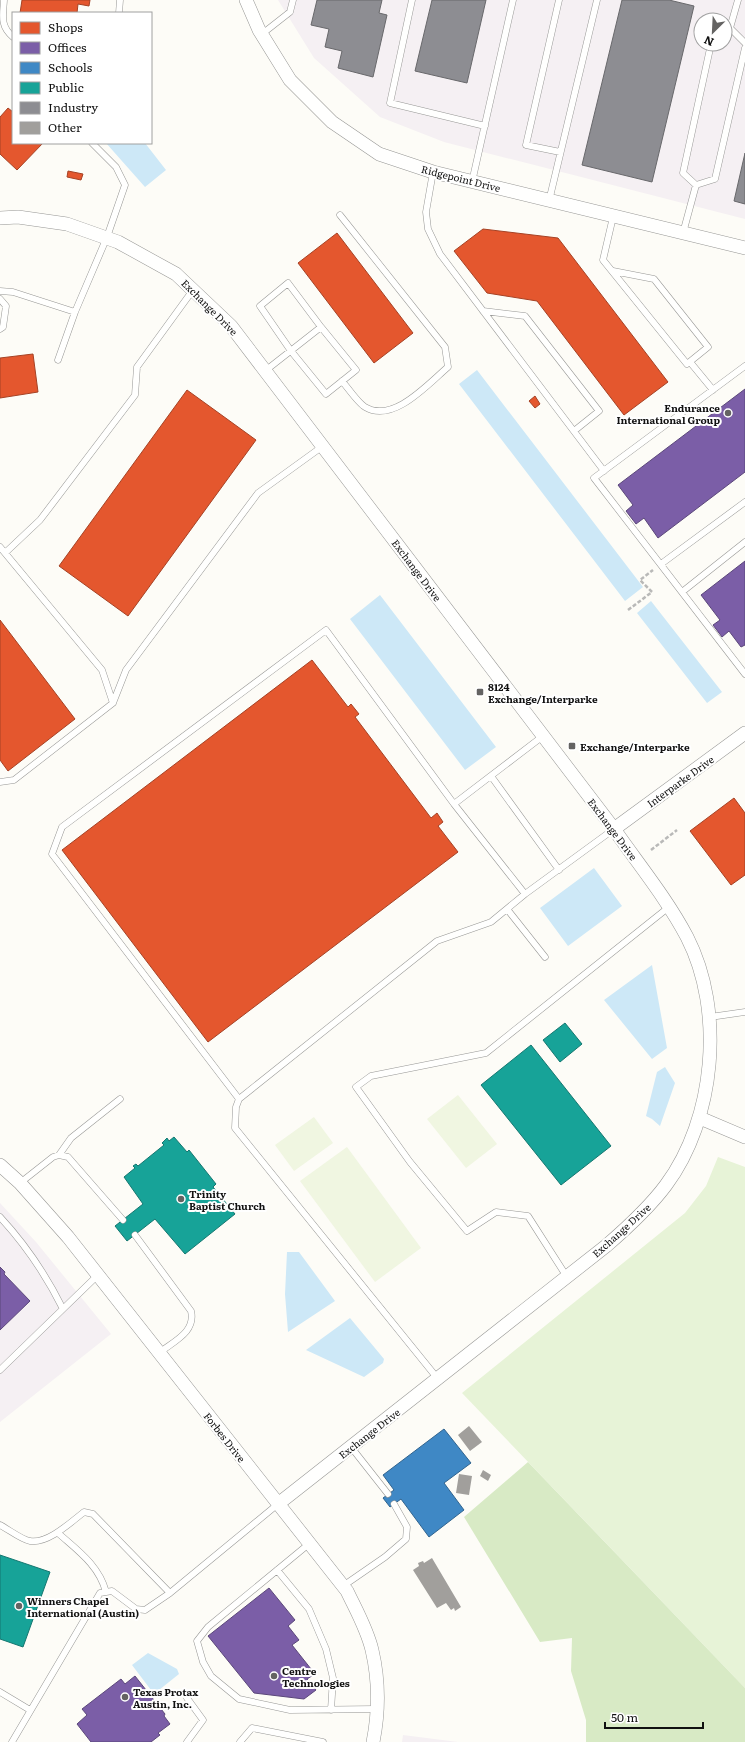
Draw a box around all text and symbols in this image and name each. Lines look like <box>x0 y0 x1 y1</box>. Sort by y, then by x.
legend <box>12 12 152 144</box>
north arrow <box>693 12 733 52</box>
text: Shops <box>48 18 83 36</box>
text: N <box>701 33 716 51</box>
text: Offices <box>48 38 87 56</box>
text: Schools <box>48 58 93 76</box>
text: Public <box>48 78 84 96</box>
text: Industry <box>48 98 98 116</box>
text: Other <box>48 118 82 136</box>
street label: Ridgepoint Drive <box>420 161 502 195</box>
street label: Exchange Drive <box>178 275 242 339</box>
place label: Endurance International Group <box>616 400 720 427</box>
marker: Endurance International Group <box>723 408 733 418</box>
street label: Exchange Drive <box>389 536 445 604</box>
place label: 8124 Exchange/Interparke <box>488 679 598 706</box>
marker: 8124 Exchange/Interparke <box>475 687 485 697</box>
place label: Exchange/Interparke <box>580 739 690 754</box>
marker: Exchange/Interparke <box>567 741 577 751</box>
street label: Interparke Drive <box>643 752 717 810</box>
street label: Exchange Drive <box>585 795 641 863</box>
place label: Trinity Baptist Church <box>189 1186 266 1213</box>
marker: Trinity Baptist Church <box>176 1194 186 1204</box>
street label: Exchange Drive <box>588 1200 654 1260</box>
street label: Exchange Drive <box>335 1404 403 1462</box>
street label: Forbes Drive <box>201 1409 249 1465</box>
place label: Winners Chapel International (Austin) <box>27 1593 140 1620</box>
marker: Winners Chapel International (Austin) <box>14 1601 24 1611</box>
place label: Centre Technologies <box>282 1663 350 1690</box>
marker: Centre Technologies <box>269 1671 279 1681</box>
place label: Texas Protax Austin, Inc. <box>133 1684 198 1711</box>
marker: Texas Protax Austin, Inc. <box>120 1692 130 1702</box>
scale bar <box>605 1704 703 1730</box>
text: 50 m <box>611 1708 638 1726</box>

